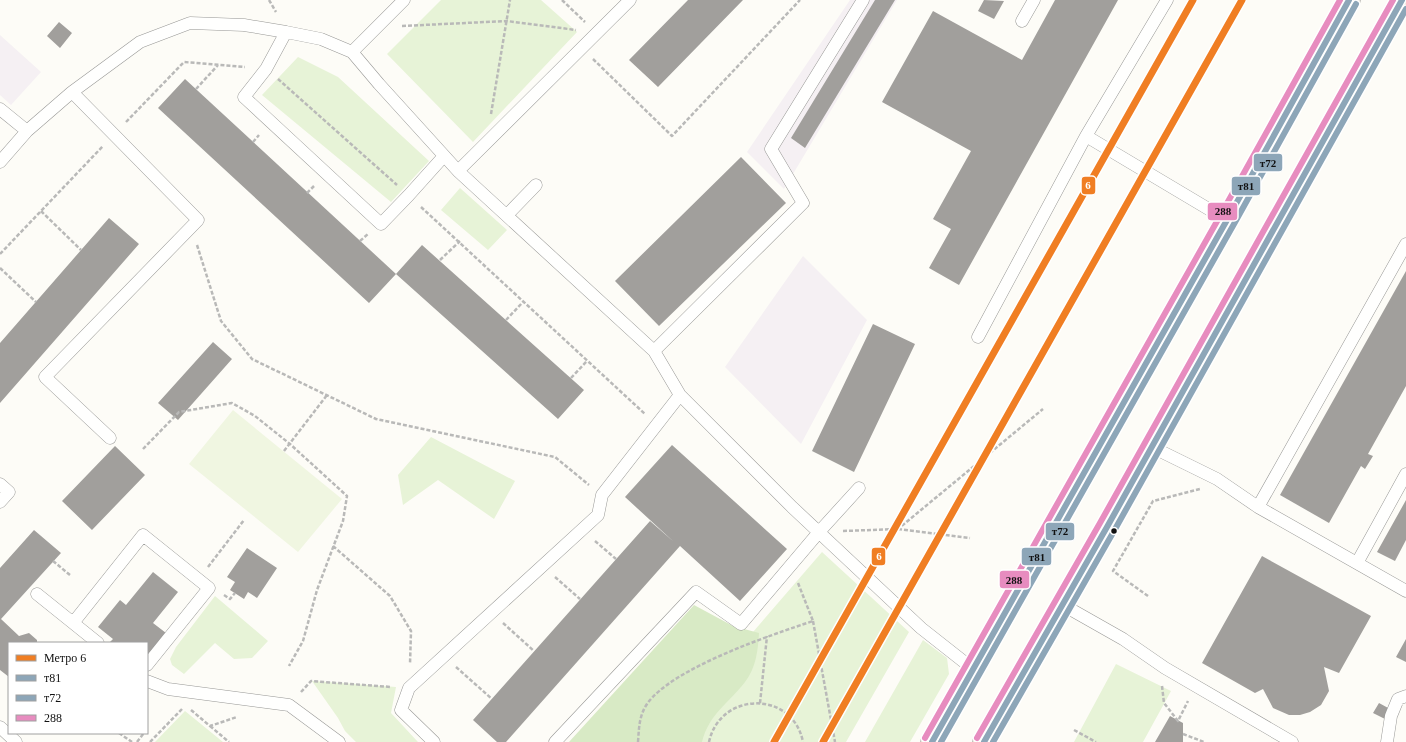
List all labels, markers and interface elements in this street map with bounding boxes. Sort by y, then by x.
line badge: т72 [1253,153,1283,172]
text: т72 [1260,157,1277,169]
line badge: 6 [1081,176,1096,195]
line badge: т81 [1231,176,1261,196]
text: 6 [1085,179,1091,191]
text: т81 [1238,180,1254,192]
line badge: 288 [1207,202,1238,221]
text: 288 [1215,205,1232,217]
line badge: т72 [1045,522,1075,541]
text: т72 [1052,525,1069,537]
unlabelled marker [1109,526,1119,536]
line badge: 6 [871,547,886,566]
line badge: т81 [1021,547,1052,566]
text: 6 [876,550,882,562]
text: т81 [1029,551,1045,563]
line badge: 288 [999,570,1030,589]
text: 288 [1006,574,1023,586]
legend [8,642,148,734]
text: Метро 6 [44,651,86,665]
text: т81 [44,671,61,685]
text: т72 [44,691,61,705]
text: 288 [44,711,62,725]

